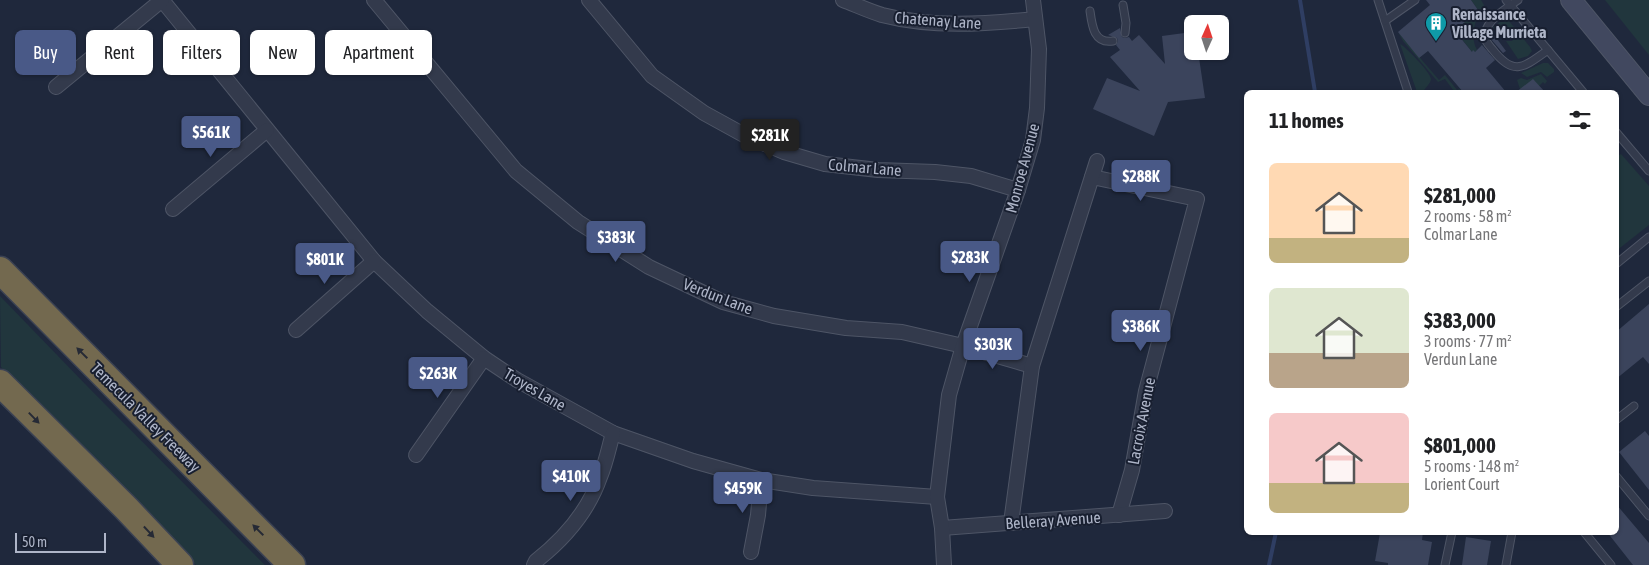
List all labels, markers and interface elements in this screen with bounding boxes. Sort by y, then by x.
place label: Renaissance Village Murrieta [1451,5,1546,41]
street label: Chatenay Lane [894,8,982,33]
building icon: Renaissance Village Murrieta [1424,11,1448,42]
north arrow [1184,15,1229,60]
map controls [1184,15,1229,60]
chip: Buy [15,30,76,75]
chip: Rent [86,30,153,75]
chip: Filters [163,30,240,75]
chip: New [250,30,315,75]
chip: Apartment [325,30,432,75]
icon: filters [1566,106,1594,134]
text: 11 homes [1269,108,1344,132]
pin: $561K [176,116,246,158]
pin: $281K [735,119,805,161]
street label: Monroe Avenue [1001,121,1043,215]
text: $561K [192,123,230,141]
text: $281K [751,126,789,144]
street label: Colmar Lane [828,155,902,179]
pin: $288K [1106,160,1176,202]
text: $288K [1122,167,1160,185]
icon: home [1309,183,1369,243]
text: $281,000 [1424,183,1496,207]
text: 2 rooms · 58 m² [1424,207,1512,225]
pin: $383K [581,220,651,263]
text: Colmar Lane [1424,225,1498,243]
text: $383K [597,228,635,246]
pin: $283K [935,240,1005,283]
pin: $801K [290,242,360,285]
text: $283K [951,248,989,266]
text: $801K [306,250,344,268]
street label: Verdun Lane [681,274,755,318]
icon: home [1309,308,1369,368]
text: $383,000 [1424,308,1496,332]
pin: $386K [1106,310,1176,352]
text: $386K [1122,317,1160,335]
pin: $303K [958,328,1028,370]
text: 3 rooms · 77 m² [1424,332,1512,350]
text: $303K [974,335,1012,353]
one-way arrow [76,347,88,359]
text: Verdun Lane [1424,350,1497,368]
pin: $263K [403,356,473,399]
street label: Temecula Valley Freeway [87,359,205,476]
text: $263K [419,364,457,382]
street label: Troyes Lane [500,364,569,415]
street label: Lacroix Avenue [1124,376,1158,466]
one-way arrow [28,411,40,423]
icon: home [1309,433,1369,493]
text: $801,000 [1424,433,1496,457]
text: 5 rooms · 148 m² [1424,457,1519,475]
pin: $410K [536,460,606,502]
text: $410K [552,467,590,485]
pin: $459K [708,472,778,514]
text: Lorient Court [1424,475,1500,493]
text: $459K [724,479,762,497]
street label: Belleray Avenue [1005,508,1101,533]
one-way arrow [252,525,264,537]
one-way arrow [143,526,155,538]
scale bar [15,530,106,553]
text: 50 m [22,534,47,550]

